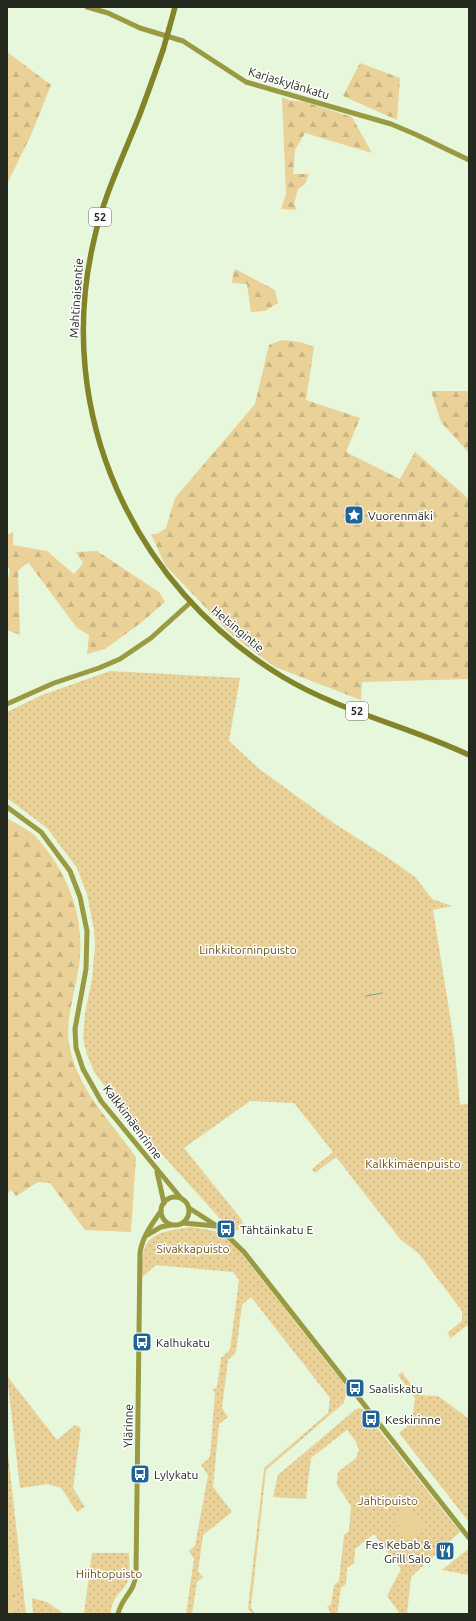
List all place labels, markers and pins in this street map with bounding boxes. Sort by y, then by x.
place icon: Vuorenmäki [343,504,365,526]
place label: Vuorenmäki [368,509,433,522]
bus stop icon: Tähtäinkatu E [215,1218,237,1240]
place label: Tähtäinkatu E [240,1223,313,1236]
bus stop icon: Kalhukatu [131,1331,153,1353]
place label: Kalhukatu [156,1336,210,1349]
bus stop icon: Saaliskatu [344,1377,366,1399]
place label: Saaliskatu [369,1382,423,1395]
bus stop icon: Keskirinne [360,1408,382,1430]
place label: Keskirinne [385,1413,441,1426]
bus stop icon: Lylykatu [129,1463,151,1485]
place label: Lylykatu [154,1468,198,1481]
place label: Fes Kebab & Grill Salo [366,1538,431,1565]
restaurant icon: Fes Kebab & Grill Salo [434,1540,456,1562]

